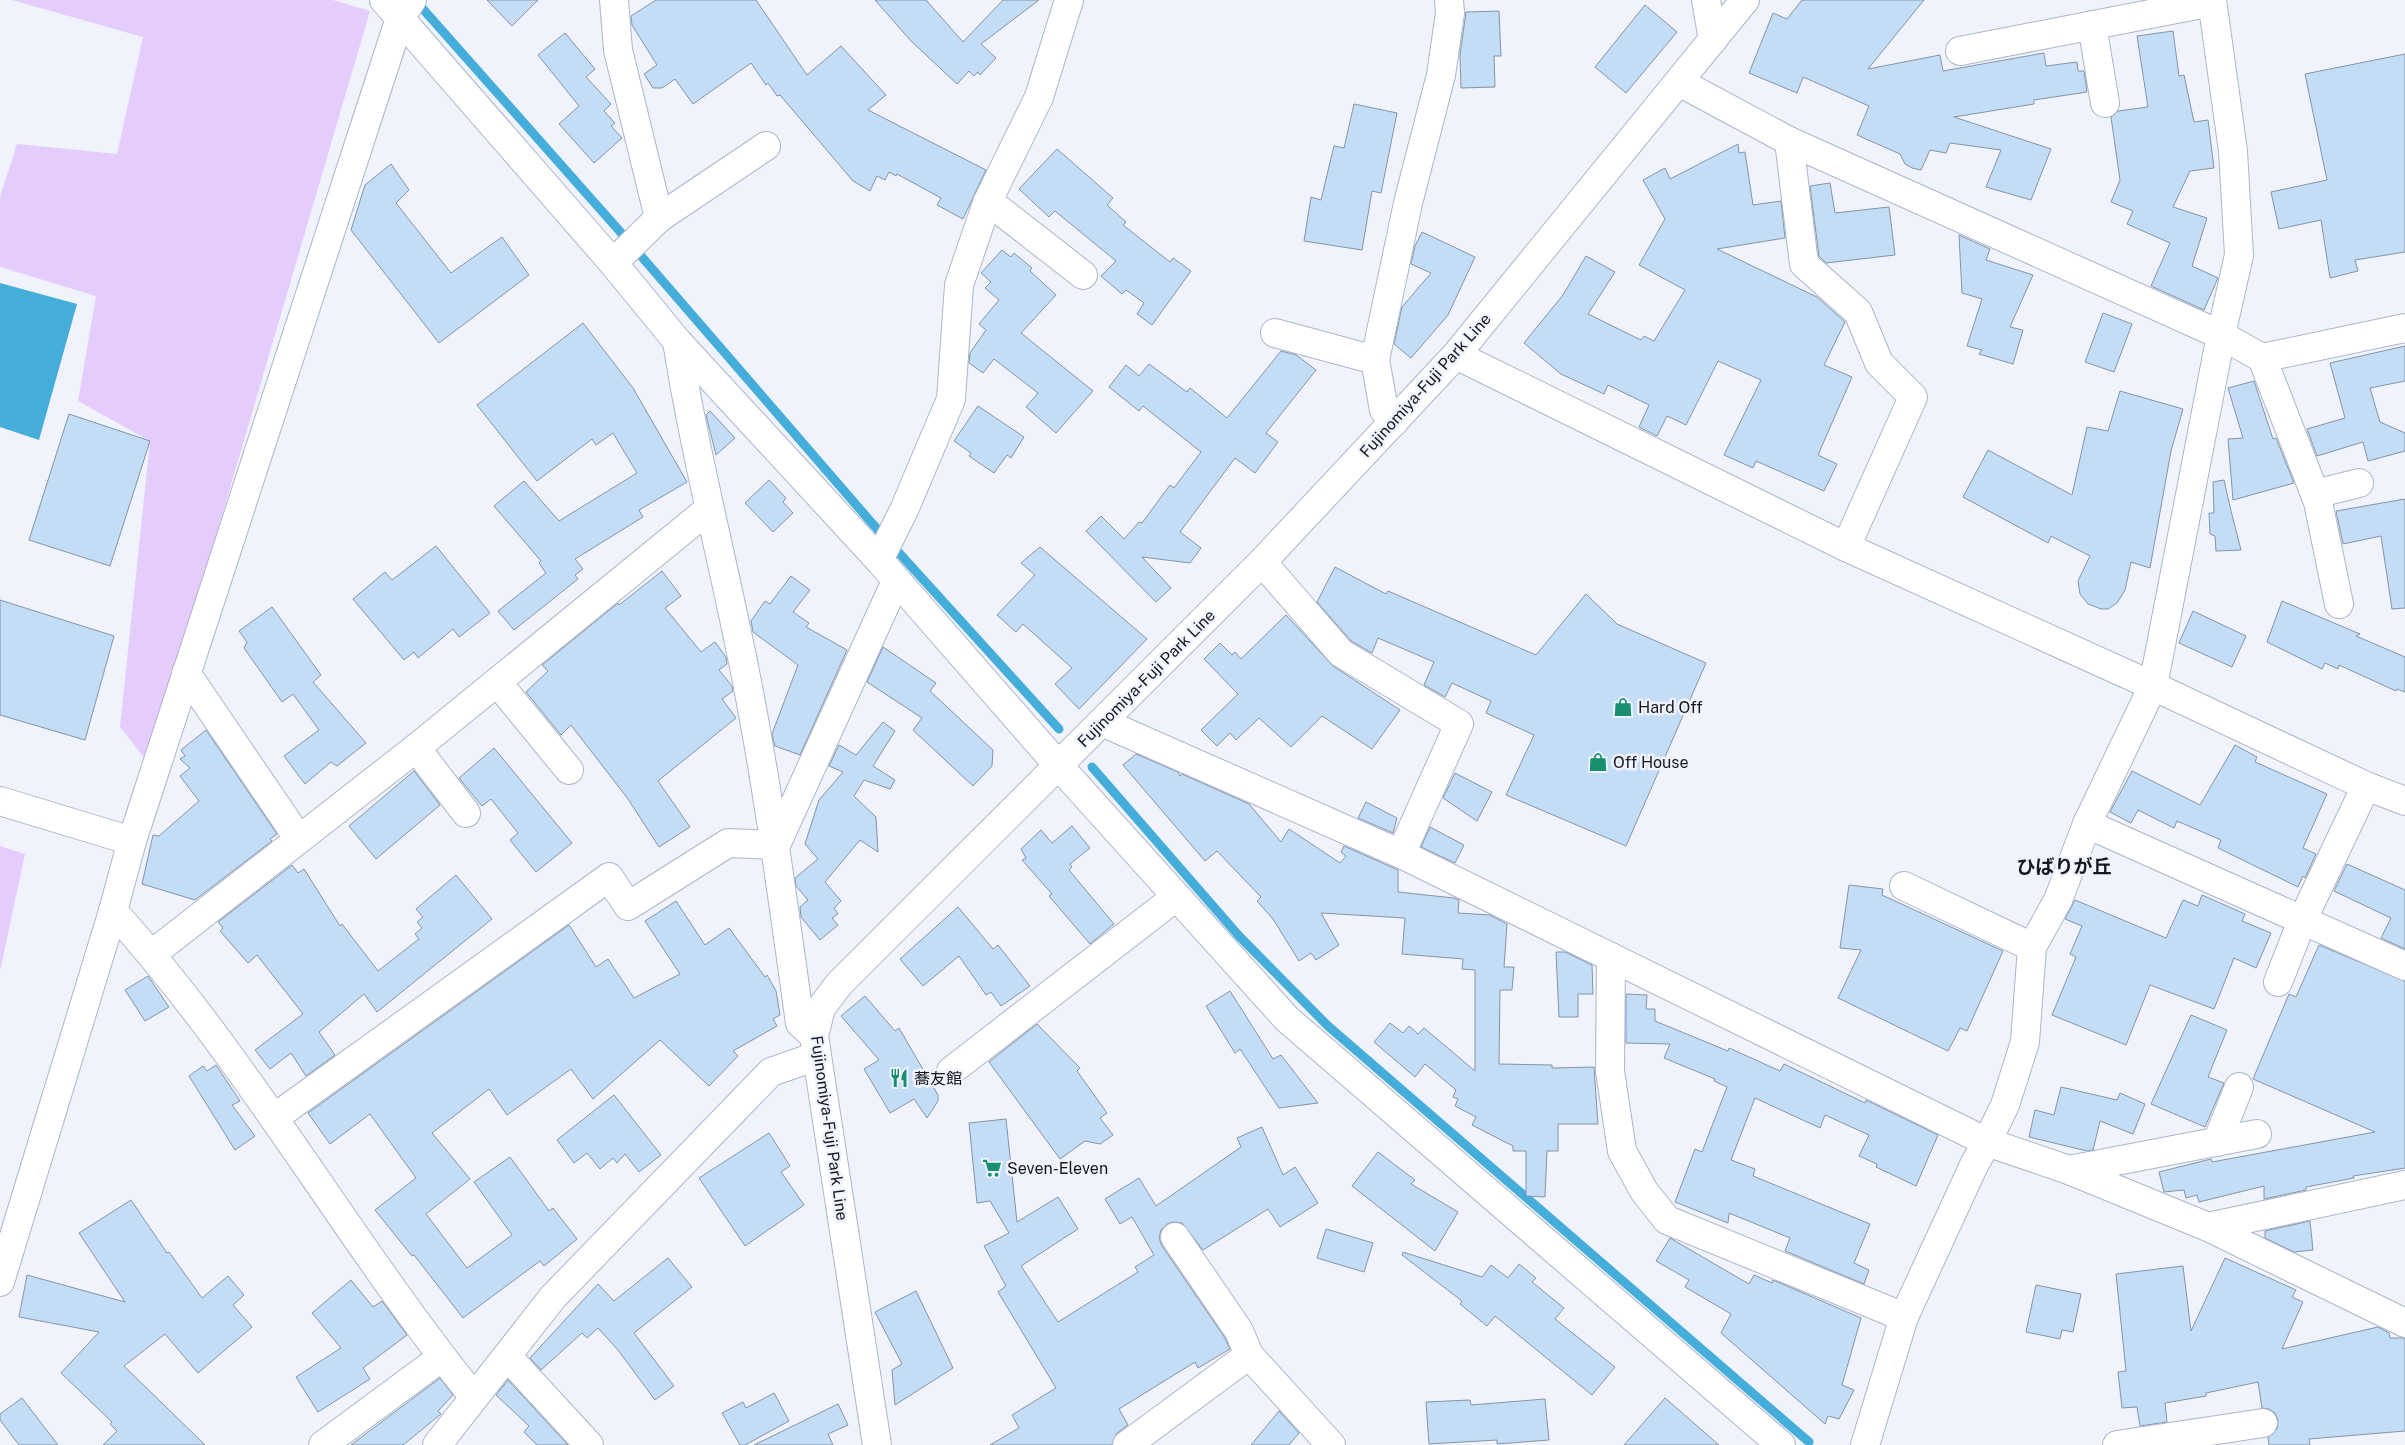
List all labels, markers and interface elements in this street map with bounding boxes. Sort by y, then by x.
street label: Fujinomiya-Fuji Park Line [1356,310,1495,461]
street label: Fujinomiya-Fuji Park Line [1074,606,1219,751]
shop icon: Hard Off [1612,696,1634,718]
place label: Hard Off [1638,698,1703,717]
shop icon: Off House [1587,751,1609,773]
place label: Off House [1613,753,1689,772]
district label: ひばりが丘 [2016,855,2112,877]
street label: Fujinomiya-Fuji Park Line [807,1034,852,1222]
restaurant icon: 蕎友館 [888,1067,910,1089]
place label: 蕎友館 [914,1069,962,1088]
supermarket icon: Seven-Eleven [981,1157,1003,1179]
place label: Seven-Eleven [1007,1159,1108,1178]

